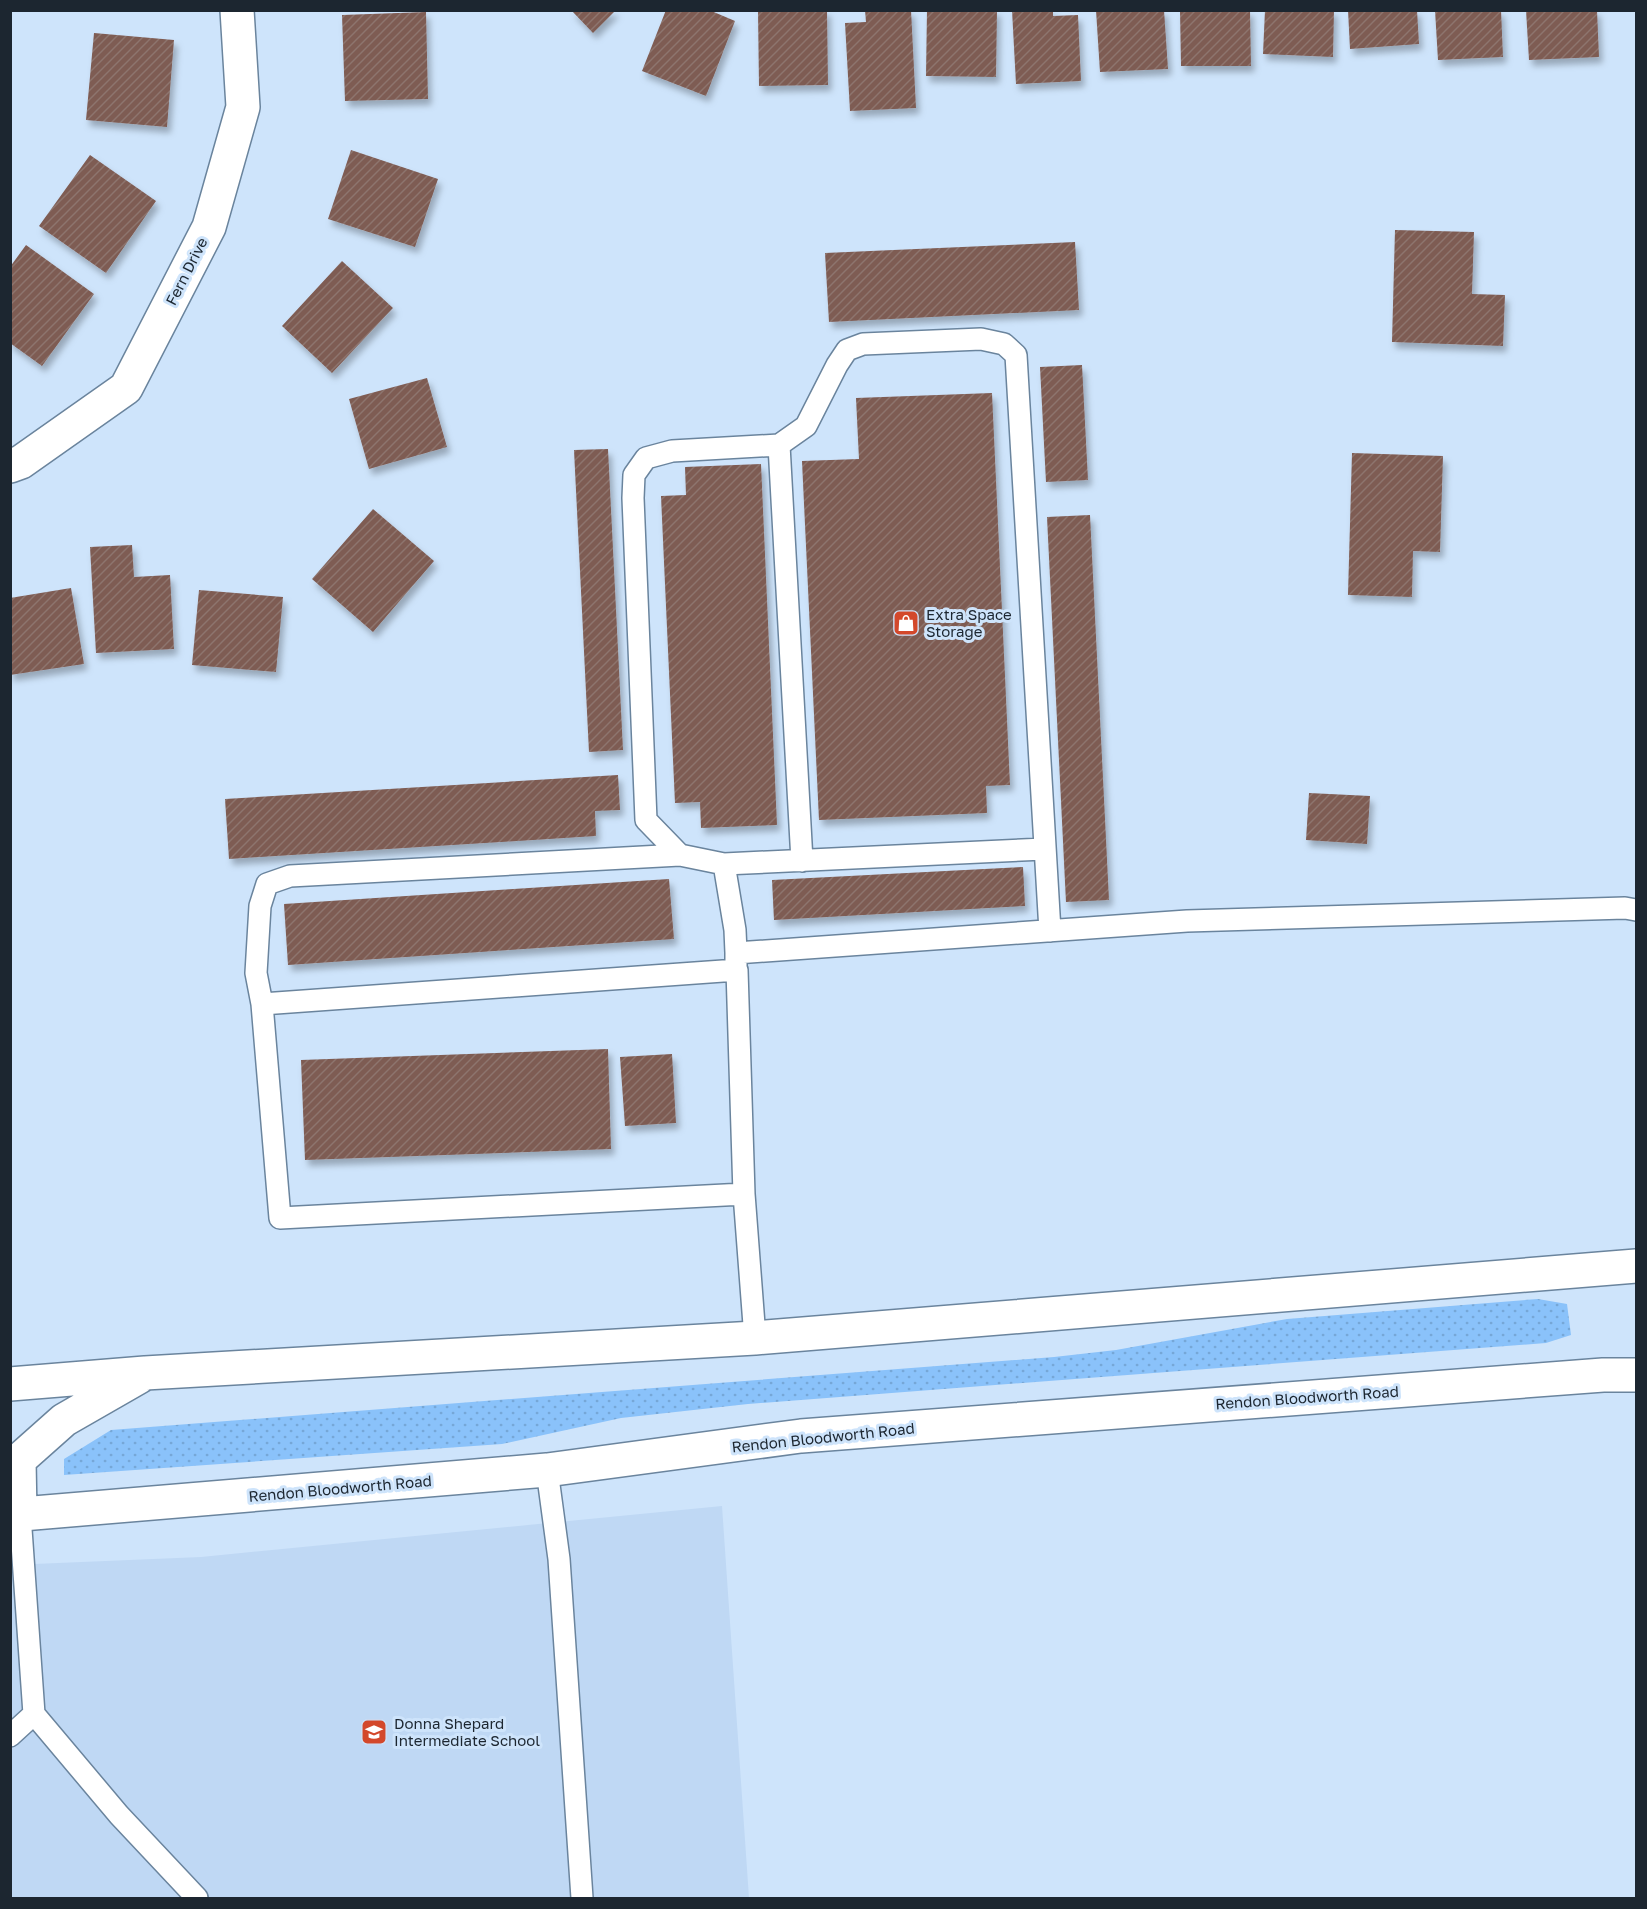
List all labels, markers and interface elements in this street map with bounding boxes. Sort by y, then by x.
street label: Fern Drive [161,234,211,308]
place label: Extra Space Storage [926,605,1012,640]
shop icon: Extra Space Storage [891,608,921,638]
street label: Rendon Bloodworth Road [1215,1382,1399,1412]
street label: Rendon Bloodworth Road [731,1418,915,1456]
street label: Rendon Bloodworth Road [248,1471,432,1505]
place label: Donna Shepard Intermediate School [394,1714,540,1749]
school or university icon: Donna Shepard Intermediate School [359,1717,389,1747]

